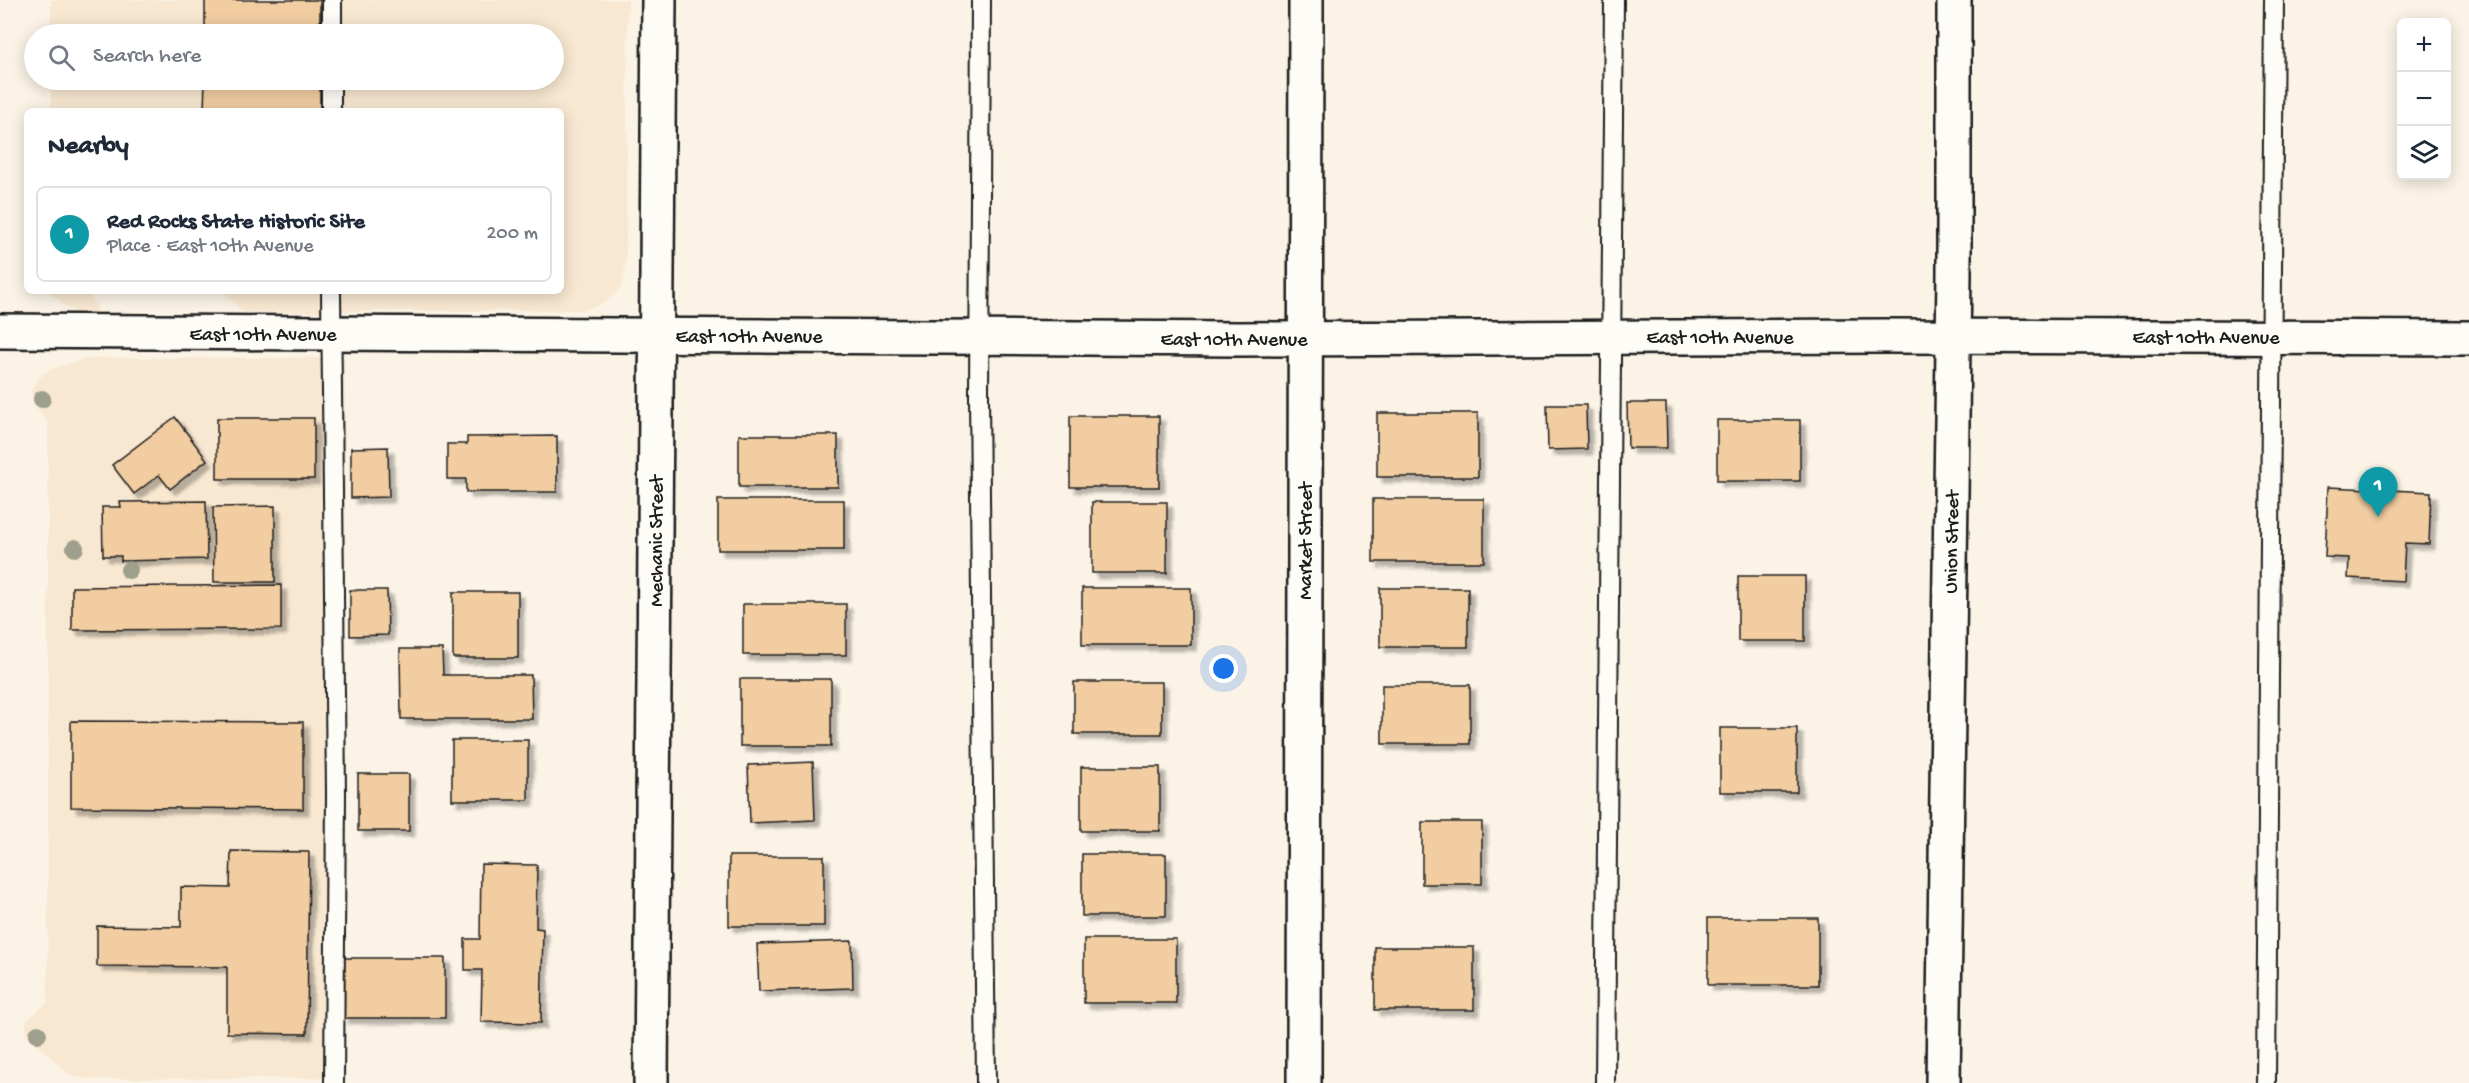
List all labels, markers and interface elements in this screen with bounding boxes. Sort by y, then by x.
map controls [2397,18,2451,180]
button: + [2397,18,2451,72]
search box [24,24,564,90]
icon: search [45,41,78,74]
text: Search here [93,44,201,70]
button: − [2397,72,2451,126]
button: layers [2397,126,2451,180]
text: Nearby [48,132,129,163]
text: Red Rocks State Historic Site [107,210,365,236]
text: 1 [65,223,74,246]
text: 200 m [487,223,538,246]
text: Place · East 10th Avenue [107,236,313,259]
street label: East 10th Avenue [189,325,337,348]
street label: East 10th Avenue [675,327,823,350]
street label: East 10th Avenue [1646,328,1794,351]
street label: East 10th Avenue [2132,328,2280,351]
street label: East 10th Avenue [1160,330,1308,353]
pin: 1 [2358,468,2398,517]
street label: Mechanic Street [647,473,670,607]
street label: Market Street [1296,480,1319,600]
street label: Union Street [1941,488,1966,594]
your location [1209,654,1238,683]

